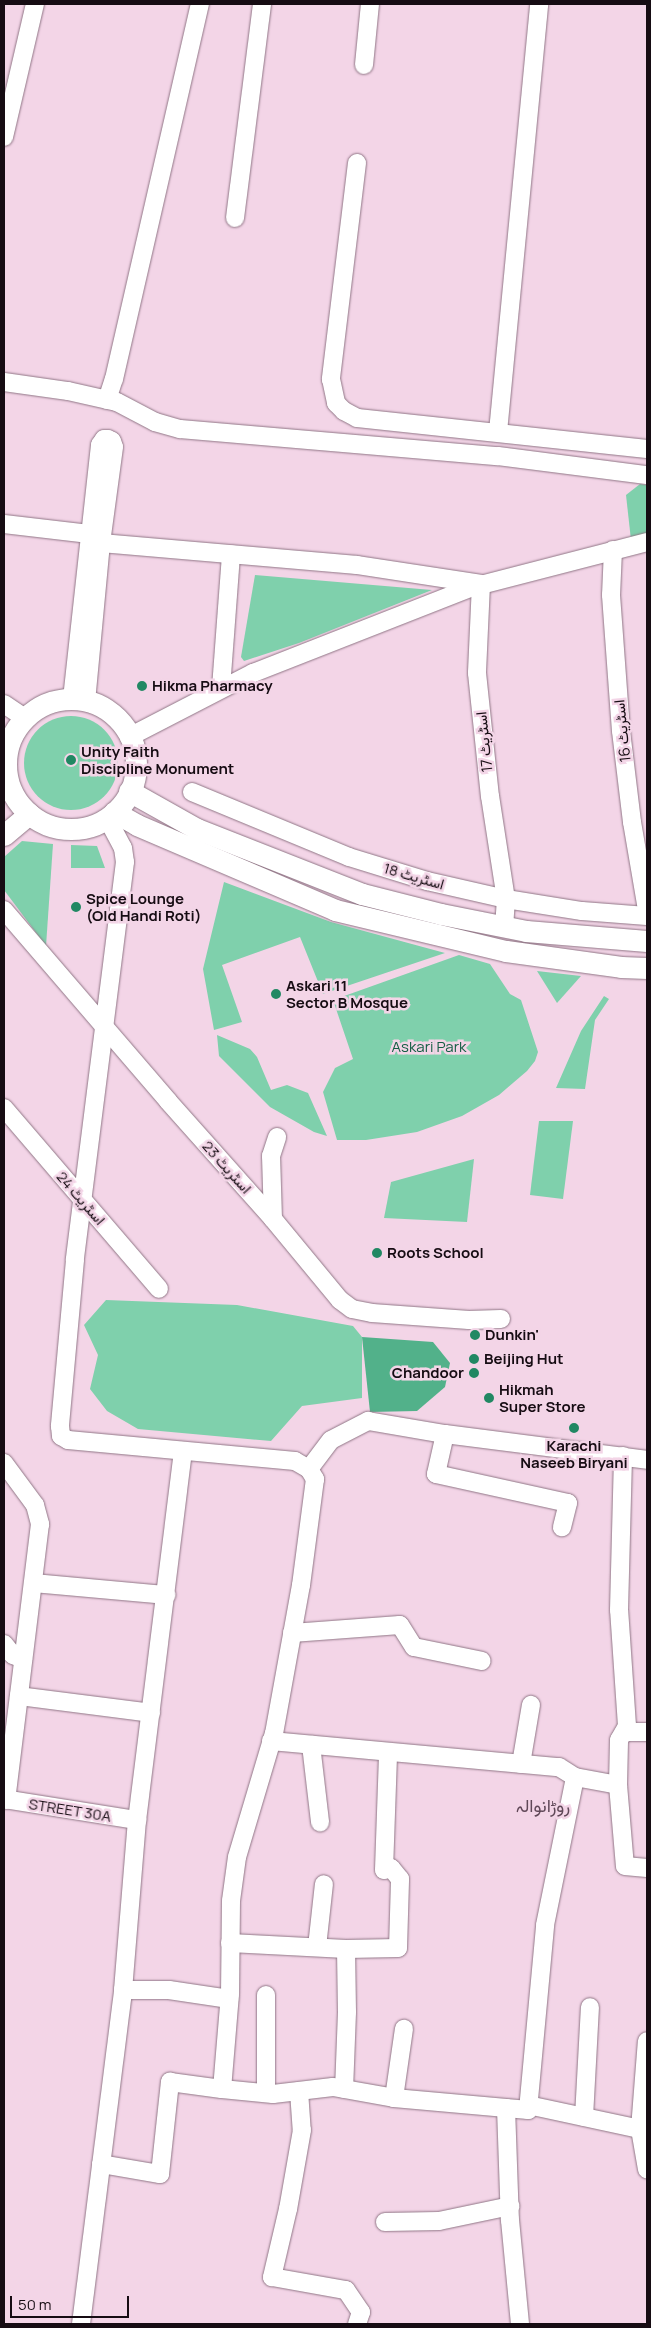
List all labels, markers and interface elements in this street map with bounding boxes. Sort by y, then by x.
place label: Hikma Pharmacy [152,677,273,695]
marker: Hikma Pharmacy [136,680,148,692]
street label: اسٹریٹ 16 [610,699,634,763]
street label: اسٹریٹ 17 [472,711,496,773]
place label: Unity Faith Discipline Monument [81,742,234,777]
marker: Unity Faith Discipline Monument [65,754,77,766]
street label: اسٹریٹ 18 [382,859,446,893]
place label: Spice Lounge (Old Handi Roti) [86,889,202,924]
marker: Spice Lounge (Old Handi Roti) [70,901,82,913]
place label: Askari 11 Sector B Mosque [286,976,408,1011]
marker: Askari 11 Sector B Mosque [270,988,282,1000]
park label: Askari Park [392,1038,466,1056]
street label: اسٹریٹ 23 [199,1137,255,1197]
street label: اسٹریٹ 24 [53,1168,109,1228]
place label: Roots School [387,1244,484,1262]
marker: Roots School [371,1247,383,1259]
place label: Dunkin' [485,1326,539,1344]
marker: Dunkin' [469,1329,481,1341]
place label: Beijing Hut [484,1350,564,1368]
marker: Beijing Hut [468,1353,480,1365]
place label: Chandoor [392,1364,464,1382]
marker: Chandoor [468,1367,480,1379]
place label: Hikmah Super Store [499,1380,586,1415]
marker: Hikmah Super Store [483,1392,495,1404]
marker: Karachi Naseeb Biryani [568,1422,580,1434]
place label: Karachi Naseeb Biryani [520,1436,628,1471]
district label: روڑانوالہ [516,1794,570,1816]
street label: STREET 30A [27,1795,113,1825]
scale bar [12,2286,131,2318]
text: 50 m [18,2294,52,2315]

